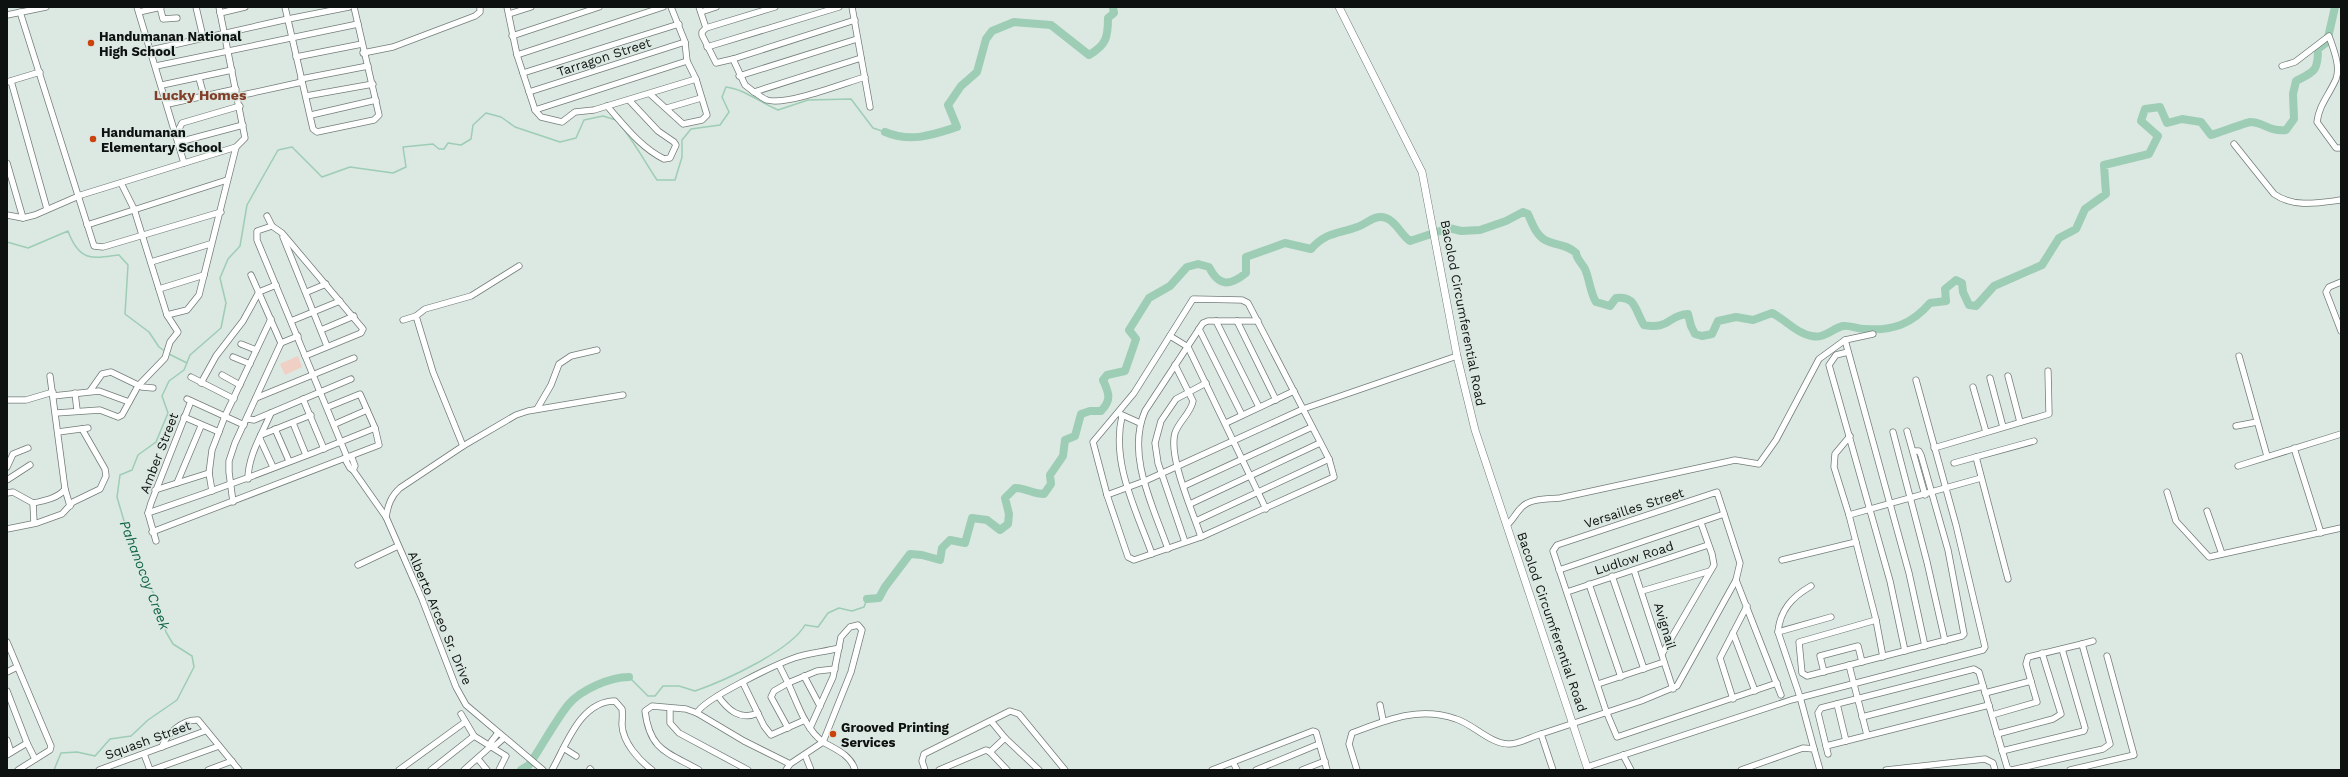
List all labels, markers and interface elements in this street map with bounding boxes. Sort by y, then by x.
place label: Handumanan National High School [99,29,242,59]
street label: Tarragon Street [555,35,653,79]
marker: Handumanan National High School [86,38,96,48]
district label: Lucky Homes [154,87,247,103]
place label: Handumanan Elementary School [101,125,223,155]
marker: Handumanan Elementary School [88,134,98,144]
street label: Bacolod Circumferential Road [1438,219,1488,407]
street label: Amber Street [137,410,181,495]
street label: Versailles Street [1582,485,1686,531]
water label: Pahanocoy Creek [117,518,173,632]
street label: Bacolod Circumferential Road [1514,530,1590,714]
street label: Ludlow Road [1593,538,1675,578]
street label: Alberto Arceo Sr. Drive [405,549,475,687]
street label: Avignail [1651,601,1679,651]
street label: Squash Street [103,717,194,762]
place label: Grooved Printing Services [841,720,950,750]
marker: Grooved Printing Services [828,729,838,739]

